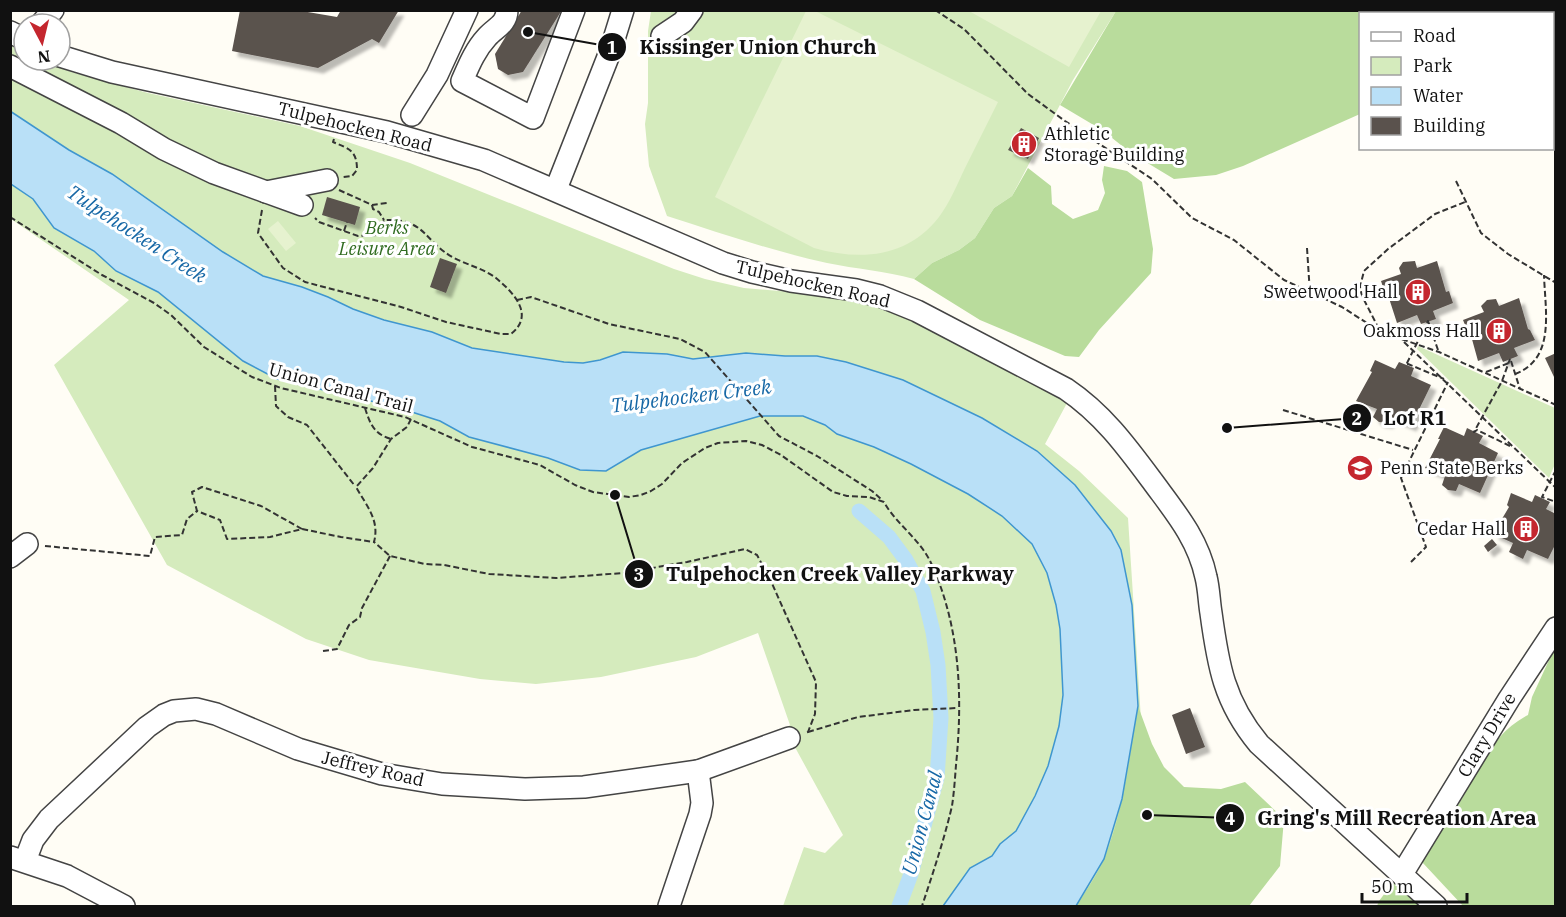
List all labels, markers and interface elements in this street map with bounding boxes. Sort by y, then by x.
north arrow [12,12,72,72]
legend [1359,12,1554,150]
text: Road [1413,24,1456,47]
callout: Kissinger Union Church [597,28,888,66]
text: Kissinger Union Church [640,33,876,60]
text: 1 [607,36,618,59]
text: N [36,46,51,68]
text: Park [1413,54,1453,77]
text: Water [1413,84,1463,107]
street label: Tulpehocken Road [276,96,435,157]
text: Building [1413,114,1485,137]
place label: Athletic Storage Building [1044,122,1185,166]
building icon: Athletic Storage Building [1009,129,1039,159]
water label: Tulpehocken Creek [62,178,213,289]
park label: Berks Leisure Area [338,216,435,260]
street label: Tulpehocken Road [733,255,893,313]
building icon: Sweetwood Hall [1403,277,1433,307]
place label: Sweetwood Hall [1263,280,1398,303]
building icon: Oakmoss Hall [1484,316,1514,346]
place label: Oakmoss Hall [1363,319,1480,342]
street label: Union Canal Trail [266,357,416,418]
water label: Tulpehocken Creek [609,372,773,419]
callout: Lot R1 [1342,399,1459,437]
text: Lot R1 [1384,404,1446,431]
text: 2 [1352,407,1362,430]
school or university icon: Penn State Berks [1345,453,1375,483]
place label: Penn State Berks [1380,456,1523,479]
building icon: Cedar Hall [1511,514,1541,544]
place label: Cedar Hall [1417,517,1506,540]
callout: Tulpehocken Creek Valley Parkway [624,555,1026,593]
text: Tulpehocken Creek Valley Parkway [666,560,1014,587]
text: 3 [634,563,644,586]
street label: Clary Drive [1452,688,1521,781]
street label: Jeffrey Road [320,746,427,791]
water label: Union Canal [895,767,948,878]
callout: Gring's Mill Recreation Area [1215,799,1549,837]
text: Gring's Mill Recreation Area [1257,804,1537,831]
text: 4 [1225,807,1236,830]
scale bar [1362,866,1467,904]
text: 50 m [1371,875,1414,898]

